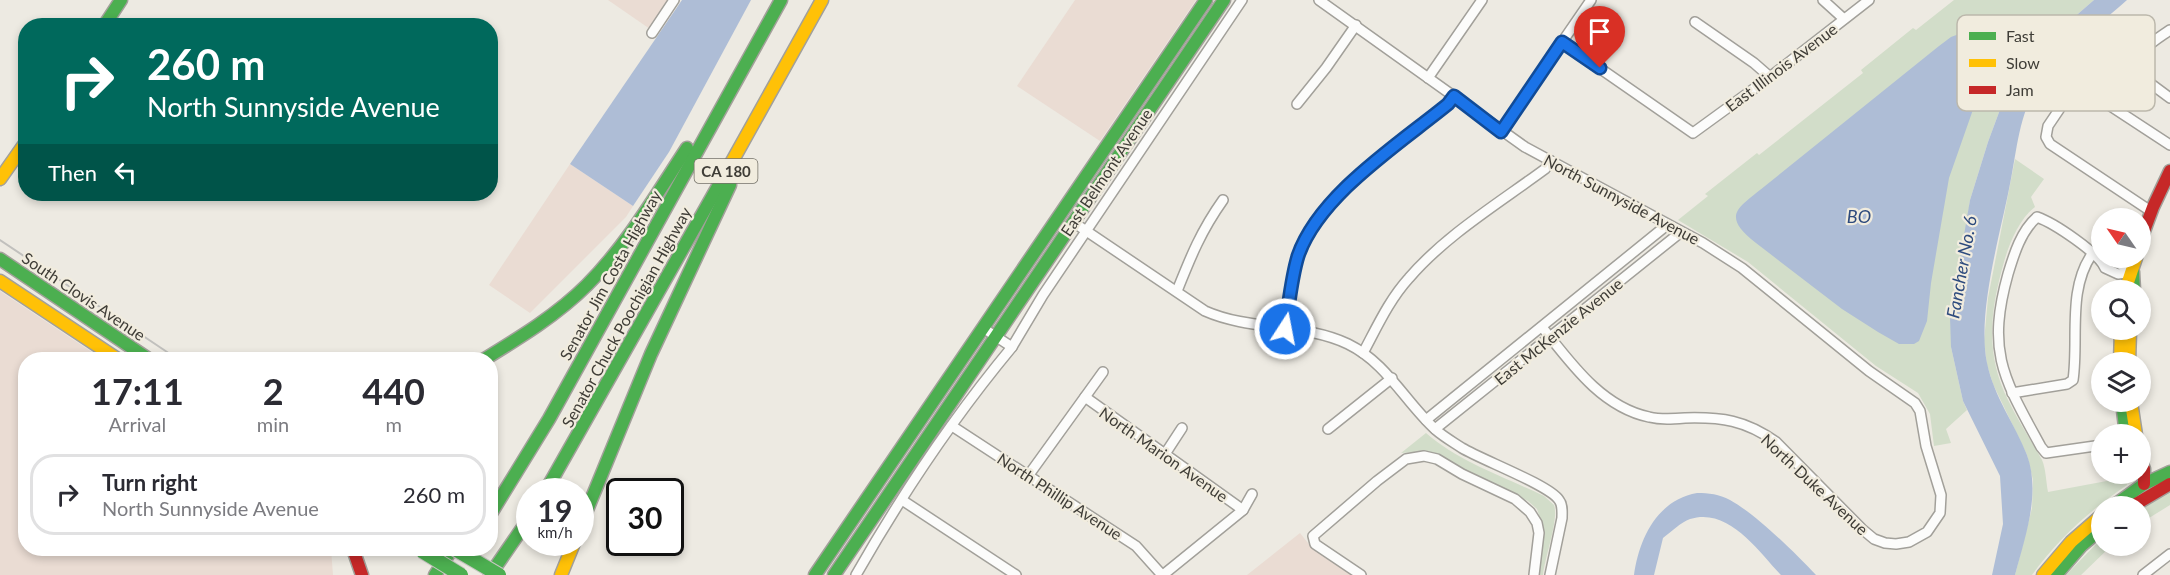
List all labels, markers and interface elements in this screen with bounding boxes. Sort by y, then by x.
pin [1574,6,1625,68]
icon: arrive [1583,15,1616,48]
legend [1957,15,2155,111]
street label: East Illinois Avenue [1721,19,1841,115]
text: Fast [2006,26,2035,45]
text: 260 m [147,39,265,89]
icon: right [48,42,126,120]
text: Slow [2006,53,2040,72]
text: Jam [2006,80,2034,99]
text: North Sunnyside Avenue [147,90,440,123]
street label: East Belmont Avenue [1056,105,1156,239]
street label: North Sunnyside Avenue [1541,150,1703,248]
icon: left [109,156,142,189]
text: Then [48,159,97,186]
road number: CA 180 [694,159,758,183]
street label: Senator Jim Costa Highway [555,186,665,363]
street label: Senator Chuck Poochigian Highway [557,203,695,431]
water label: BO [1847,205,1871,227]
north arrow [2091,208,2151,268]
map controls [2091,208,2151,556]
water label: Fancher No. 6 [1941,214,1981,320]
street label: South Clovis Avenue [19,248,149,344]
street label: East McKenzie Avenue [1490,273,1626,389]
button: search [2091,280,2151,340]
position arrow [1253,297,1317,361]
button: layers [2091,352,2151,412]
text: 17:11 [91,369,184,413]
text: 2 [263,369,284,413]
text: 440 [362,369,425,413]
street label: North Marion Avenue [1096,403,1232,505]
text: Arrival [109,412,166,436]
text: min [257,412,289,436]
text: m [385,412,402,436]
button: + [2091,424,2151,484]
street label: North Duke Avenue [1758,430,1872,538]
street label: North Phillip Avenue [994,449,1126,543]
text: Turn right [102,469,197,496]
icon: right [51,478,84,511]
speed limit sign: 30 [606,478,684,556]
text: 260 m [403,481,465,508]
text: 19 [538,492,572,528]
text: North Sunnyside Avenue [102,496,319,520]
button: − [2091,496,2151,556]
text: km/h [537,523,573,541]

